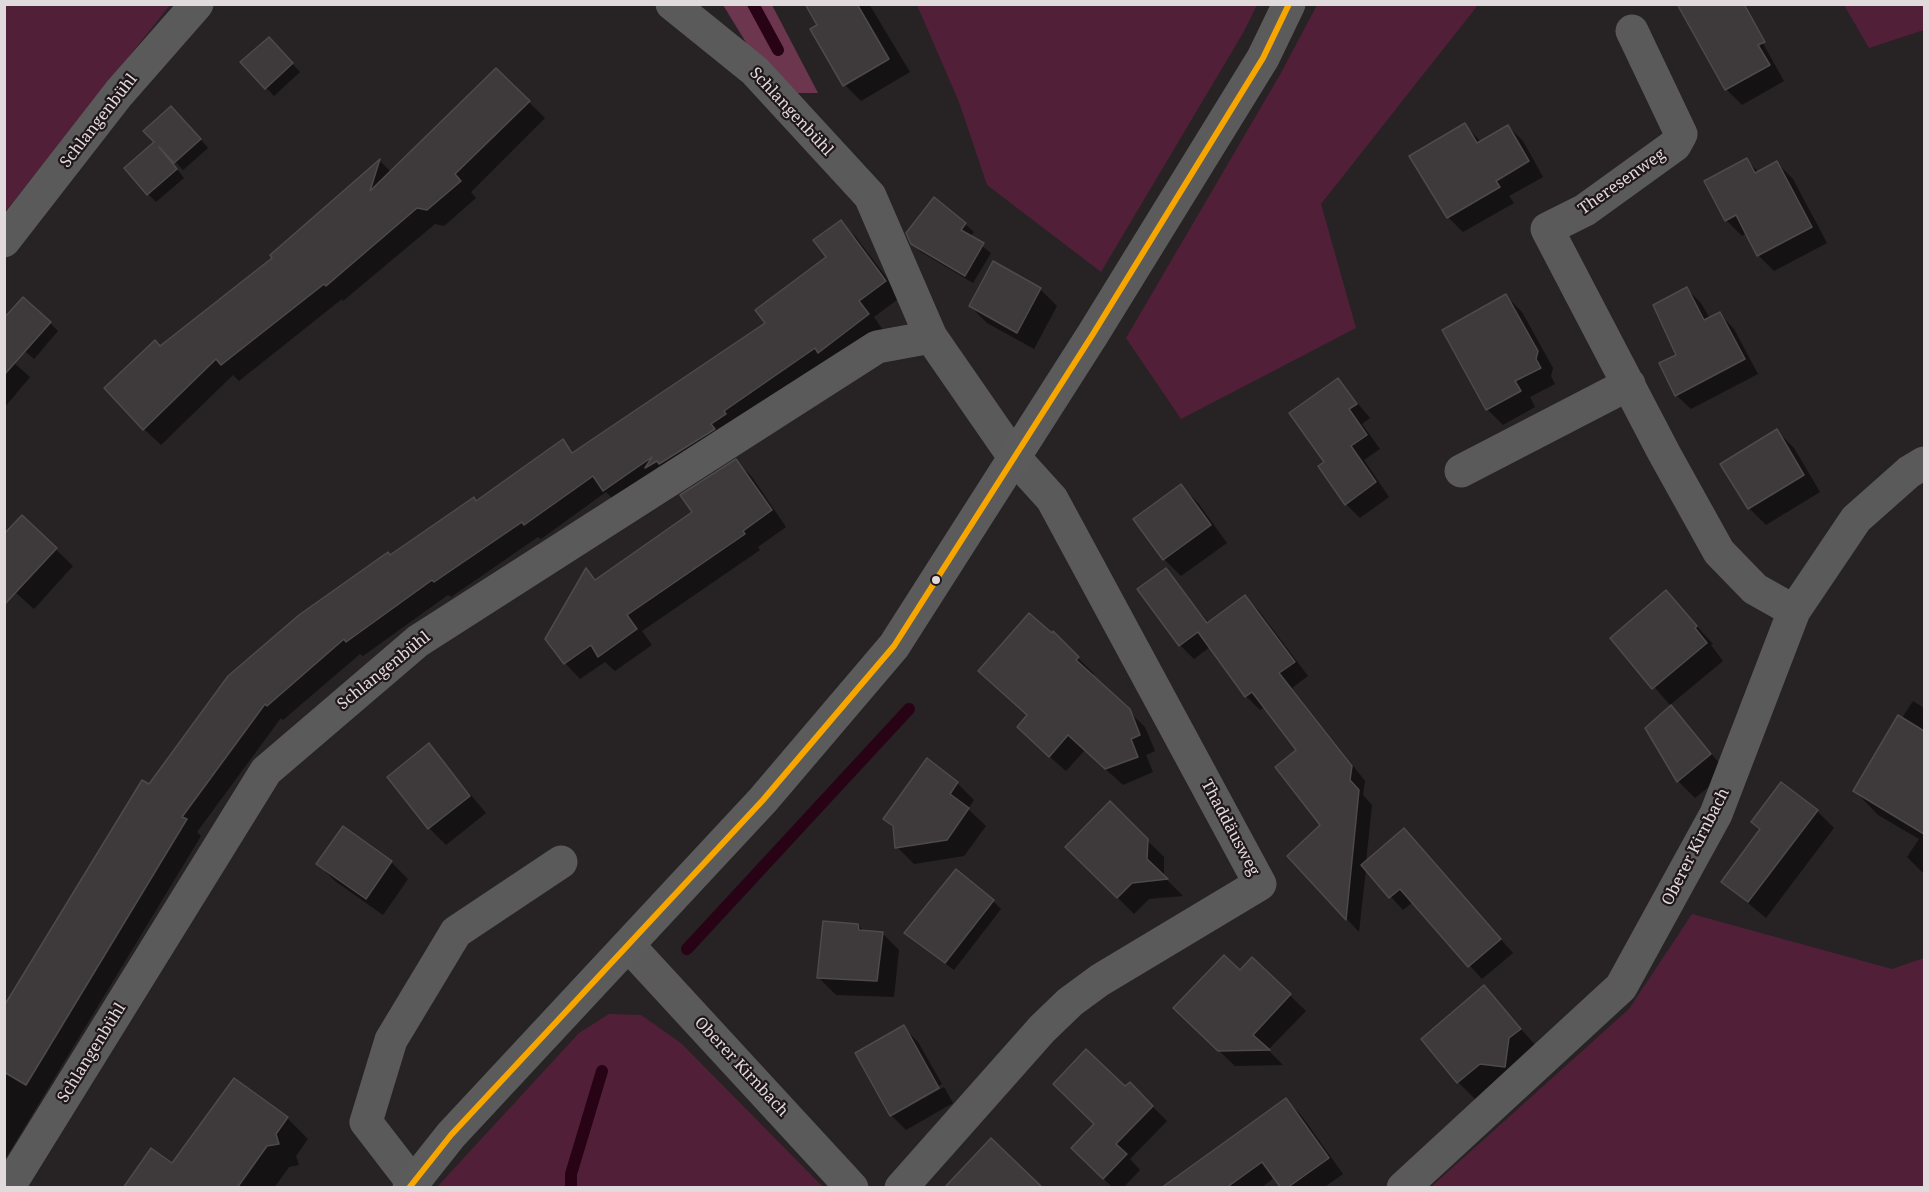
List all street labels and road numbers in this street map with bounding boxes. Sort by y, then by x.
street label: Schlangenbühl [745,64,837,160]
street label: Schlangenbühl [56,70,142,172]
street label: Theresenweg [1575,145,1669,219]
street label: Schlangenbühl [334,628,434,714]
street label: Thaddäusweg [1197,777,1263,879]
street label: Oberer Kirnbach [1658,785,1734,909]
street label: Schlangenbühl [54,1000,130,1106]
street label: Oberer Kirnbach [690,1013,792,1121]

